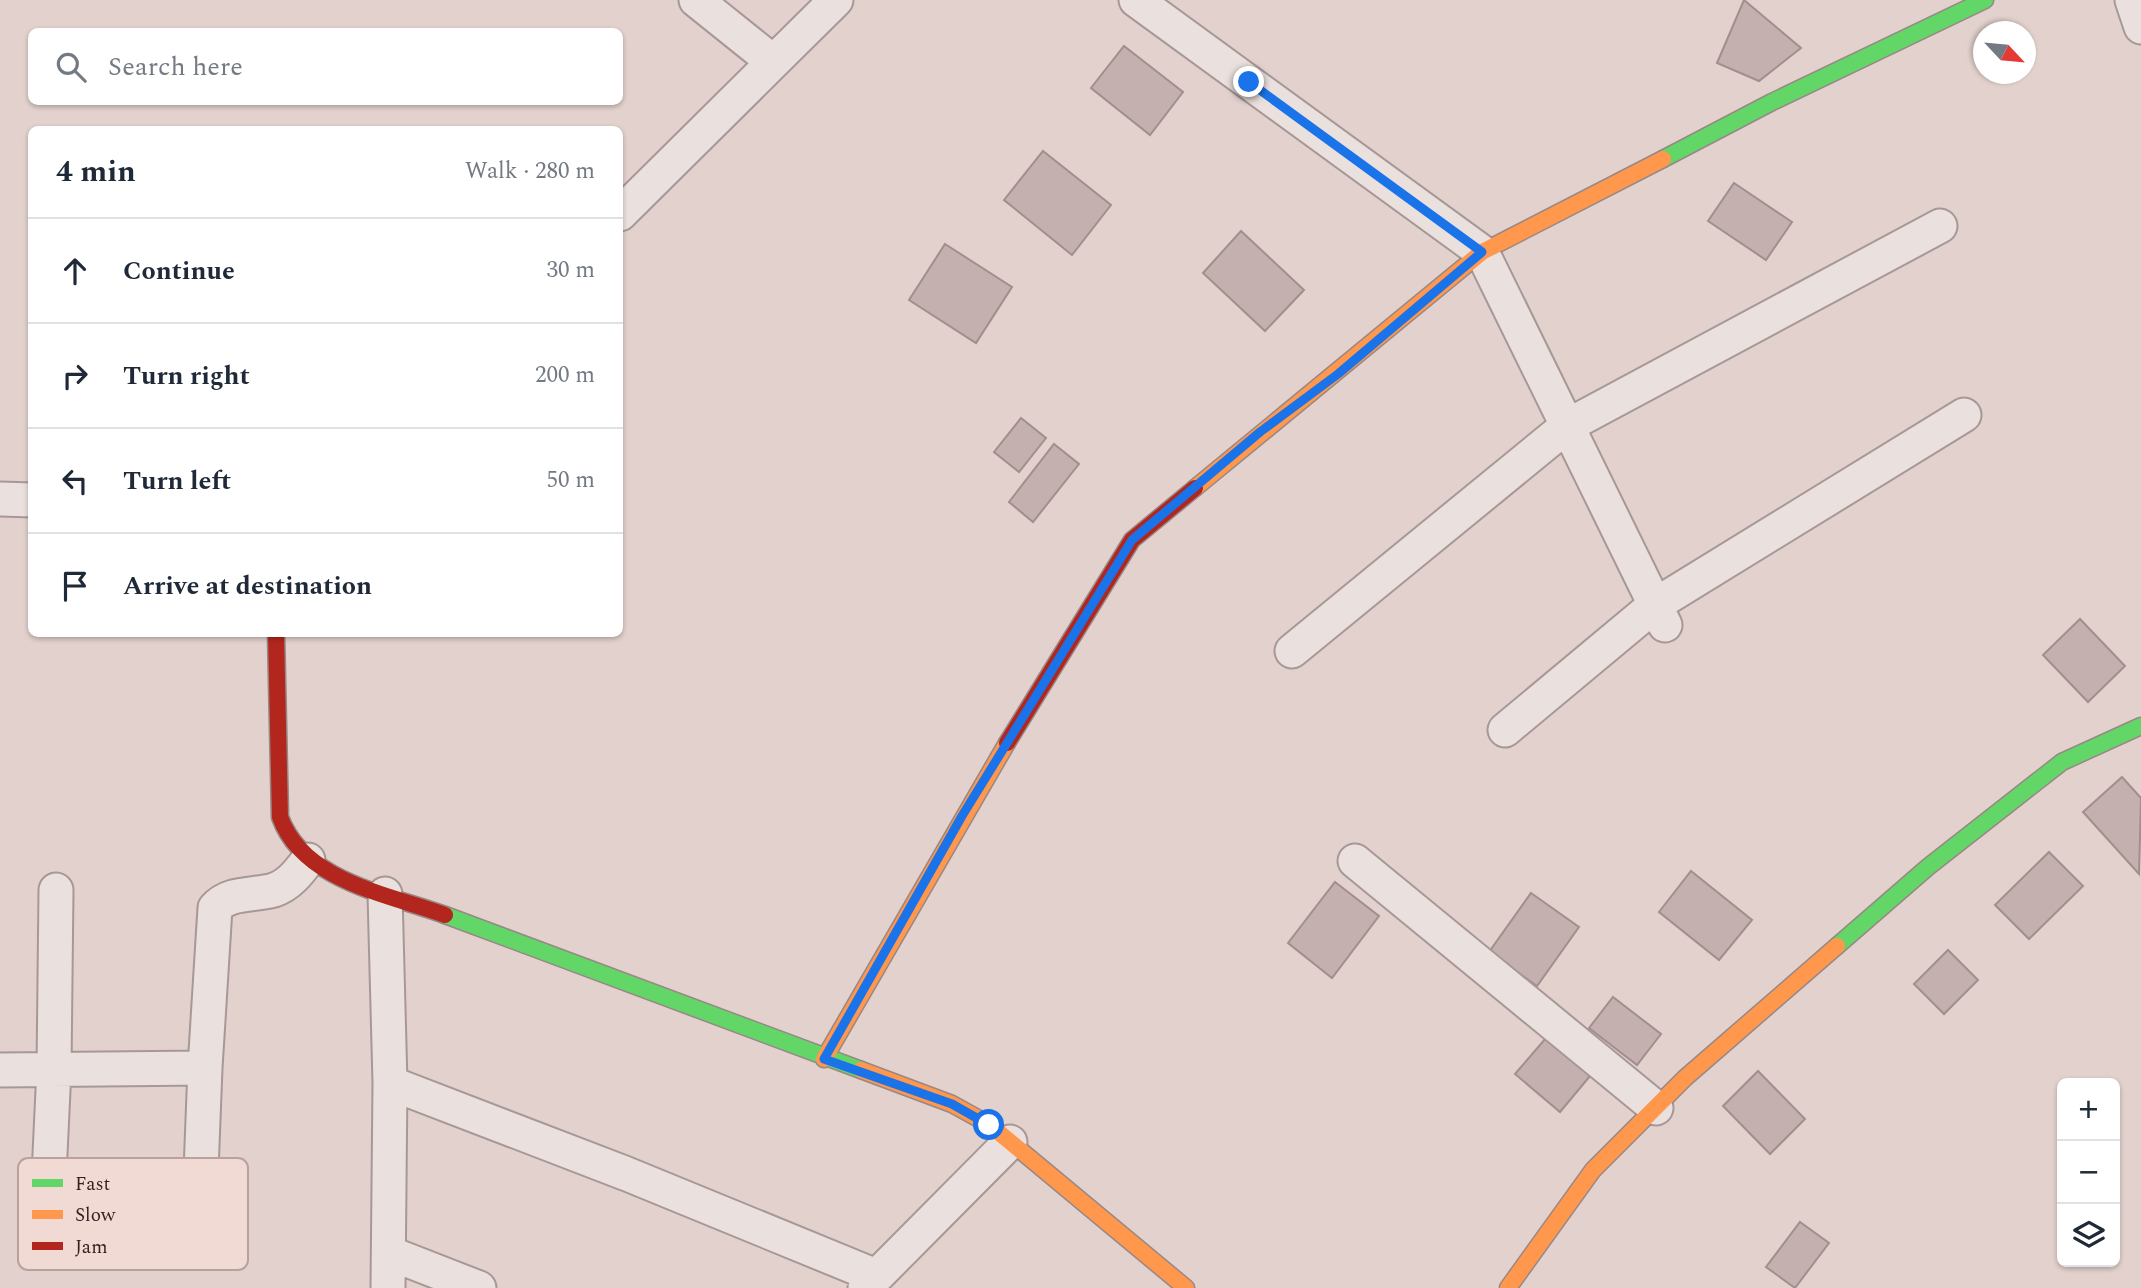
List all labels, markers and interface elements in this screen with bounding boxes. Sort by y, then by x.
north arrow [1973,21,2036,84]
search box [28,28,623,105]
text: Search here [108,47,243,87]
icon: search [52,48,90,86]
route end [1233,66,1264,97]
text: 4 min [56,149,136,195]
text: Walk · 280 m [465,154,595,189]
text: Continue [123,251,235,291]
icon: ahead [56,252,94,290]
text: 30 m [546,253,595,288]
text: Turn right [123,356,250,396]
icon: right [56,357,94,395]
text: 200 m [535,358,595,393]
text: Turn left [123,461,231,501]
icon: left [56,462,94,500]
text: 50 m [546,463,595,498]
text: Arrive at destination [123,566,372,606]
icon: arrive [56,567,94,605]
map controls [2057,1078,2120,1267]
button: + [2057,1078,2120,1141]
route start [973,1109,1004,1140]
button: − [2057,1141,2120,1204]
legend [18,1158,248,1270]
text: Fast [75,1170,111,1199]
text: Slow [75,1201,116,1230]
button: layers [2057,1204,2120,1267]
text: Jam [75,1233,107,1262]

